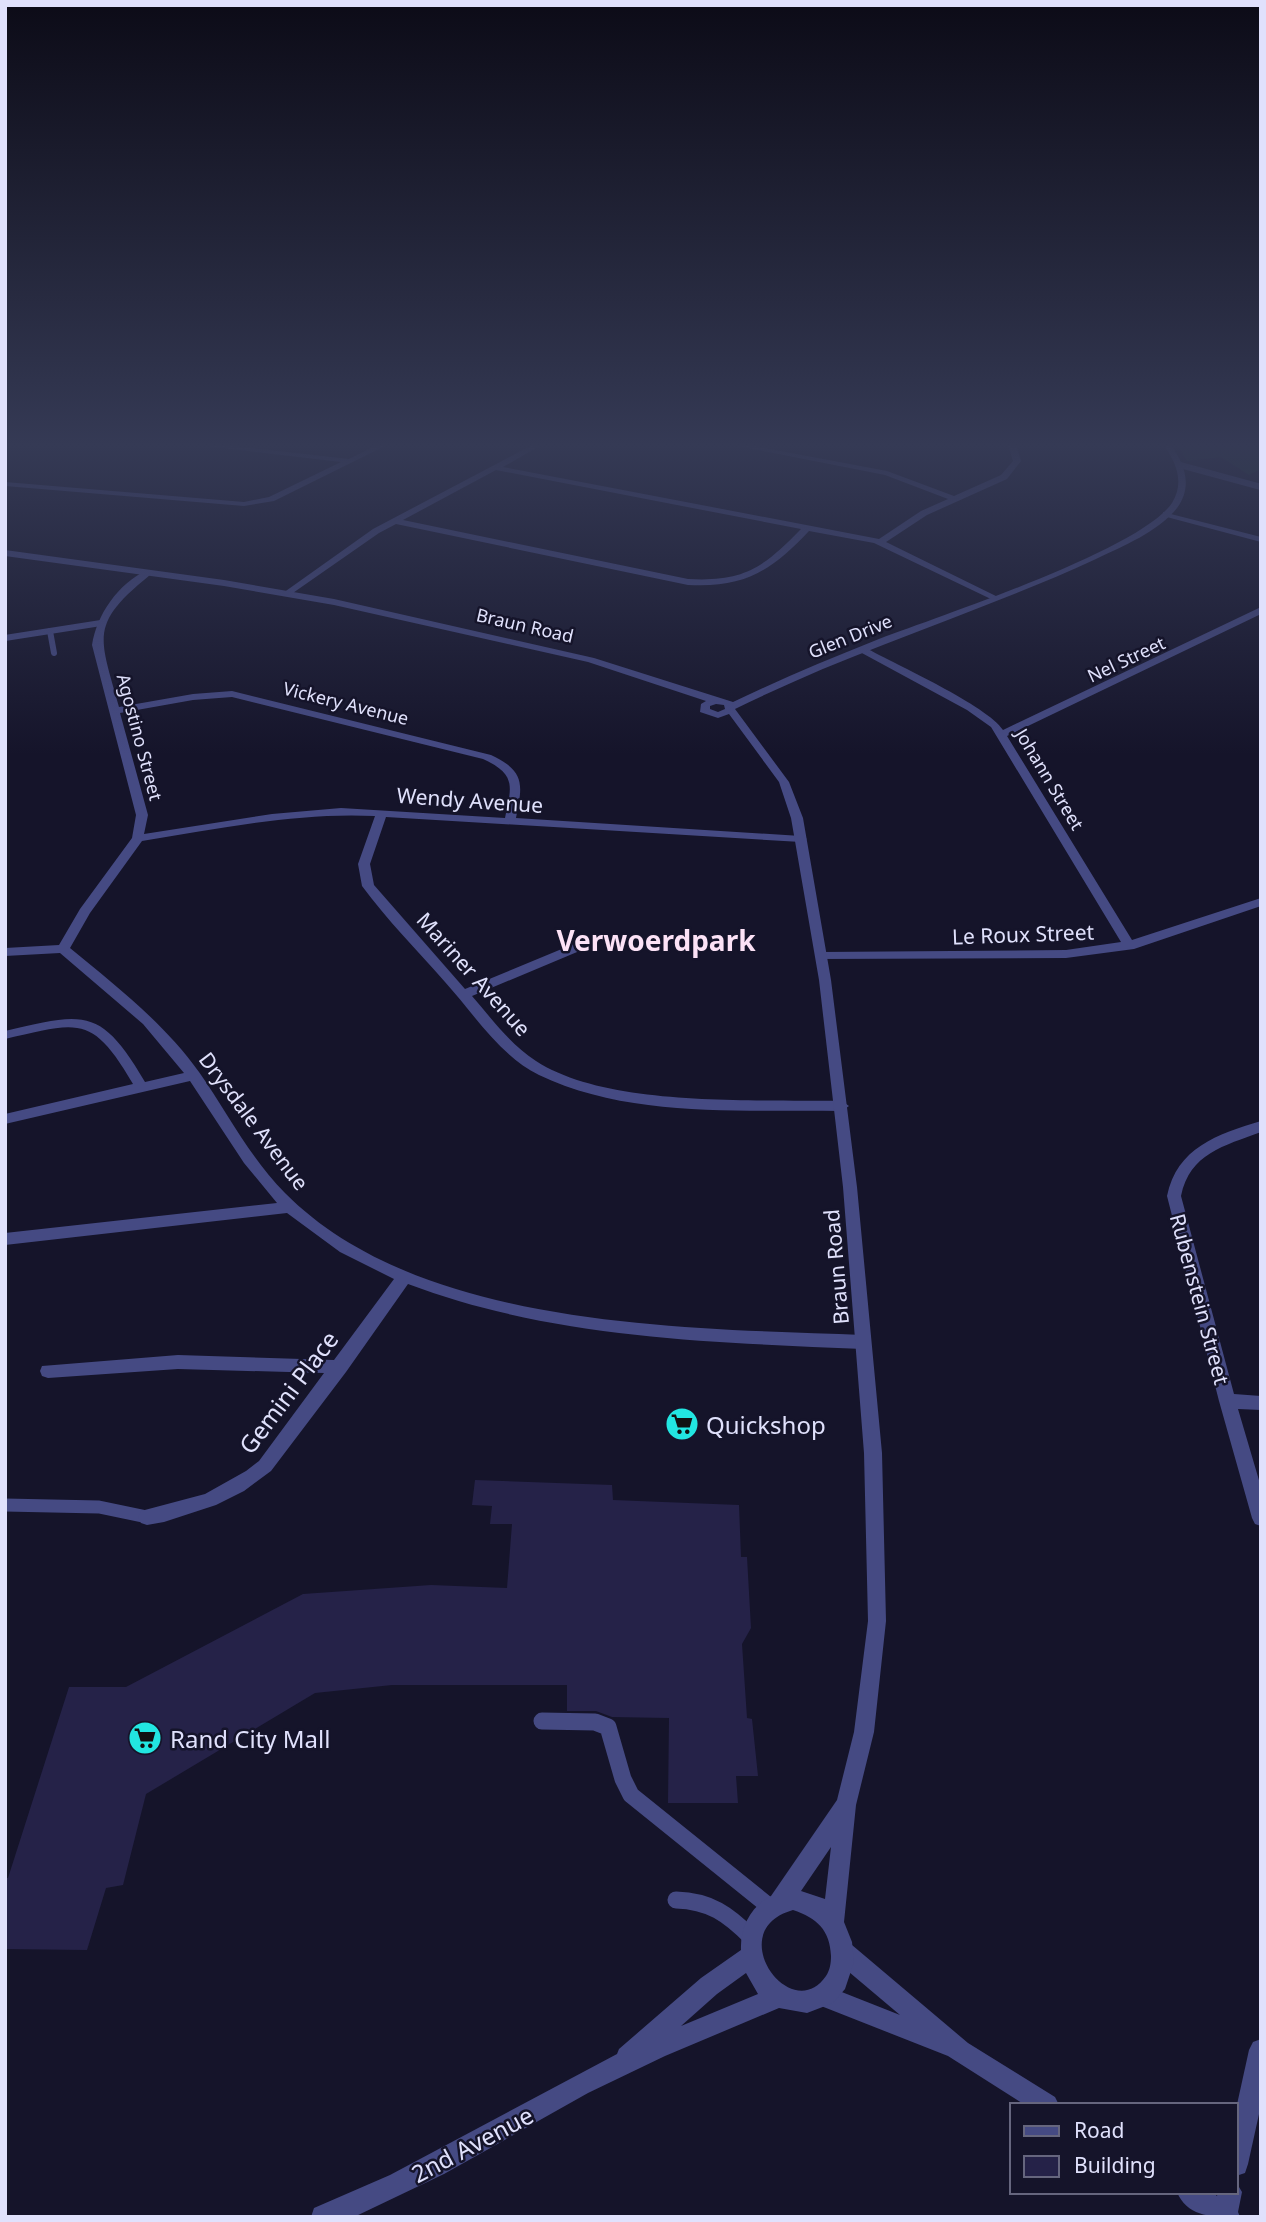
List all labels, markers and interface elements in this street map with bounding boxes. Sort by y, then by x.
street label: Braun Road [474,602,576,648]
street label: Glen Drive [805,608,895,664]
street label: Nel Street [1083,630,1169,688]
street label: Agostino Street [112,671,169,803]
street label: Vickery Avenue [281,676,411,730]
street label: Johann Street [1009,722,1090,835]
street label: Wendy Avenue [396,781,544,819]
street label: Mariner Avenue [411,906,537,1042]
street label: Le Roux Street [951,918,1095,950]
district label: Verwoerdpark [556,921,756,959]
street label: Drysdale Avenue [193,1046,315,1196]
street label: Braun Road [817,1208,855,1326]
street label: Rubenstein Street [1164,1210,1236,1388]
street label: Gemini Place [231,1324,345,1460]
supermarket icon: Quickshop [663,1405,701,1443]
place label: Quickshop [706,1408,826,1441]
supermarket icon: Rand City Mall [126,1719,164,1757]
place label: Rand City Mall [170,1722,330,1755]
street label: 2nd Avenue [405,2098,539,2190]
legend [1010,2103,1238,2194]
text: Road [1074,2116,1124,2144]
text: Building [1074,2151,1156,2179]

